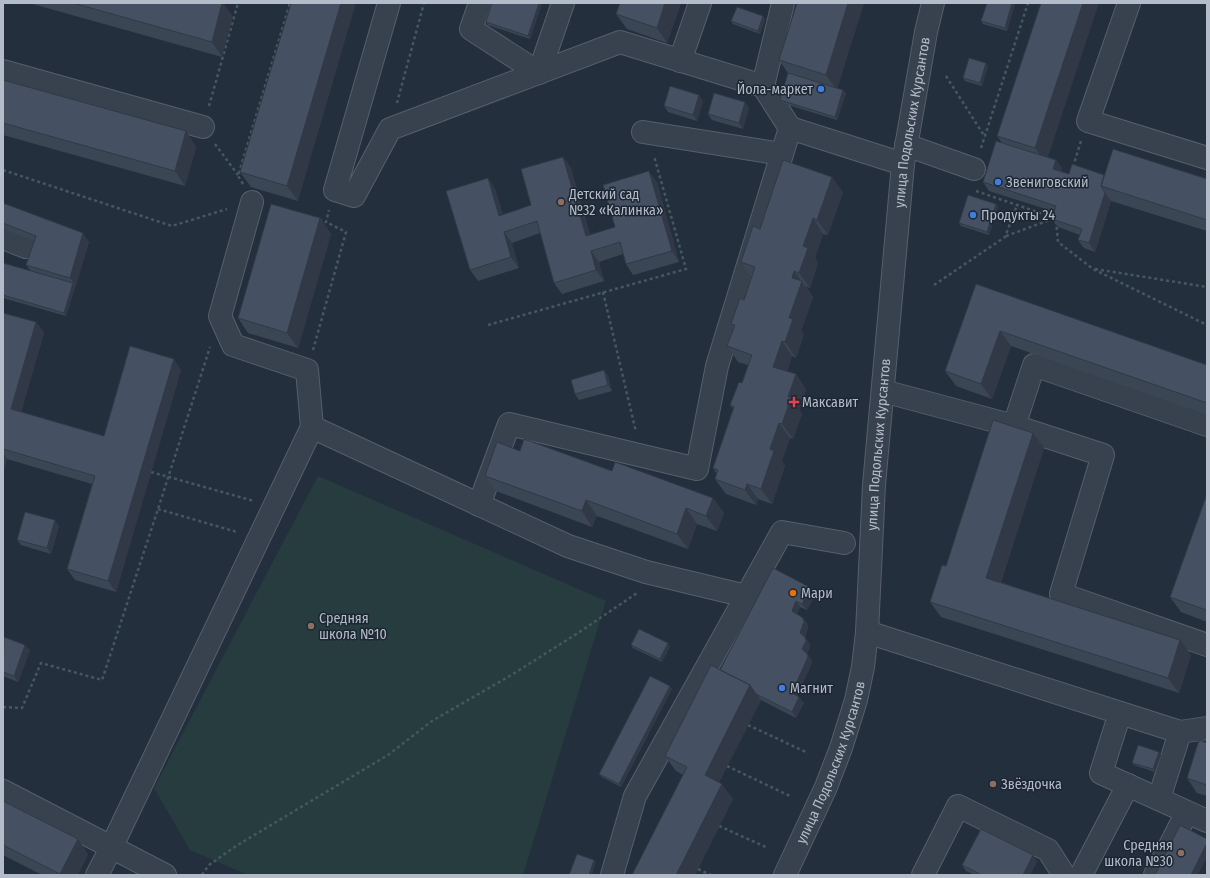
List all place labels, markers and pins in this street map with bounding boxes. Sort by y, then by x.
place label: Йола-маркет [737,81,813,98]
marker: Йола-маркет [816,84,826,94]
place label: Звениговский [1006,174,1089,191]
marker: Звениговский [993,177,1003,187]
place label: Детский сад №32 «Калинка» [568,186,663,219]
marker: Детский сад №32 «Калинка» [556,197,566,207]
place label: Продукты 24 [981,207,1055,224]
marker: Продукты 24 [968,210,978,220]
place label: Максавит [802,394,859,411]
marker: Максавит [789,397,799,407]
place label: Мари [801,585,833,602]
marker: Мари [788,588,798,598]
place label: Средняя школа №10 [319,610,387,643]
marker: Средняя школа №10 [306,621,316,631]
place label: Магнит [790,680,833,697]
marker: Магнит [777,683,787,693]
place label: Звёздочка [1001,776,1062,793]
marker: Звёздочка [988,779,998,789]
place label: Средняя школа №30 [1104,837,1173,870]
marker: Средняя школа №30 [1176,848,1186,858]

